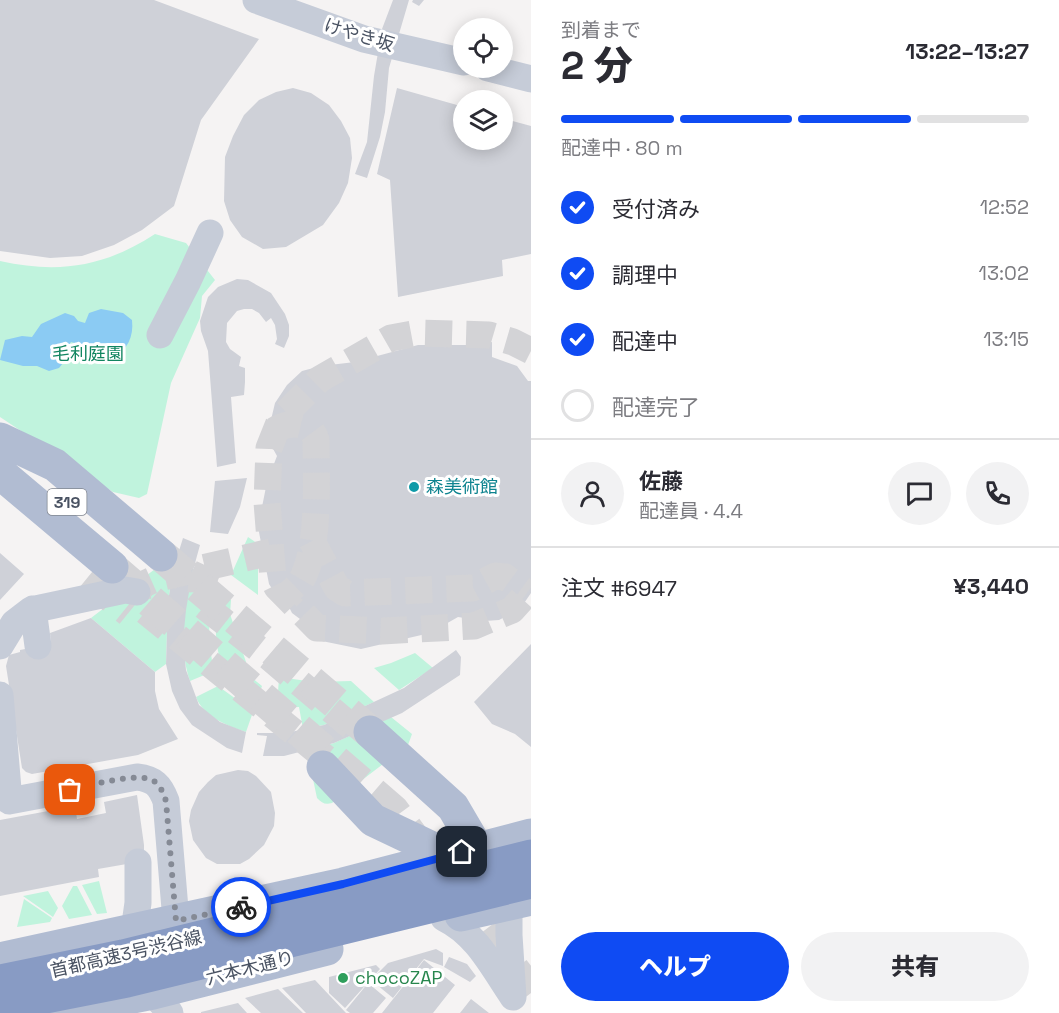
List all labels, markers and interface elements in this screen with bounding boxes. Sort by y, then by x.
street label: けやき坂 [321,13,397,56]
text: 到着まで [561,17,641,43]
map controls [453,18,513,150]
button: locate [453,18,513,78]
text: 13:22–13:27 [905,37,1029,65]
text: 2 分 [561,41,633,90]
button: layers [453,90,513,150]
text: 配達中 · 80 m [561,135,683,161]
icon: check [561,191,594,224]
text: 12:52 [980,194,1029,220]
text: 受付済み [612,195,700,223]
icon: check [561,257,594,290]
text: 13:02 [979,260,1029,286]
text: 調理中 [612,261,678,289]
icon: check [561,323,594,356]
text: 13:15 [983,326,1029,352]
text: 配達中 [612,327,678,355]
park label: 毛利庭園 [52,342,124,365]
text: 配達完了 [612,393,700,421]
button: person [561,462,624,525]
button: chat [888,462,951,525]
button: phone [966,462,1029,525]
text: 佐藤 [639,467,683,495]
place label: 森美術館 [426,475,498,498]
marker: 森美術館 [407,480,421,494]
road number: 319 [48,489,86,515]
text: 配達員 · 4.4 [639,498,743,524]
text: ¥3,440 [953,572,1029,600]
text: 注文 #6947 [561,574,677,602]
pin [44,764,95,815]
icon: bag [53,773,86,806]
pin [436,826,487,877]
icon: home [445,835,478,868]
courier [211,877,271,937]
icon: bike [225,891,258,924]
street label: 首都高速3号渋谷線 [48,925,204,982]
button: ヘルプ [561,932,789,1001]
button: 共有 [801,932,1029,1001]
street label: 六本木通り [203,945,296,990]
place label: chocoZAP [355,966,443,989]
marker: chocoZAP [336,971,350,985]

